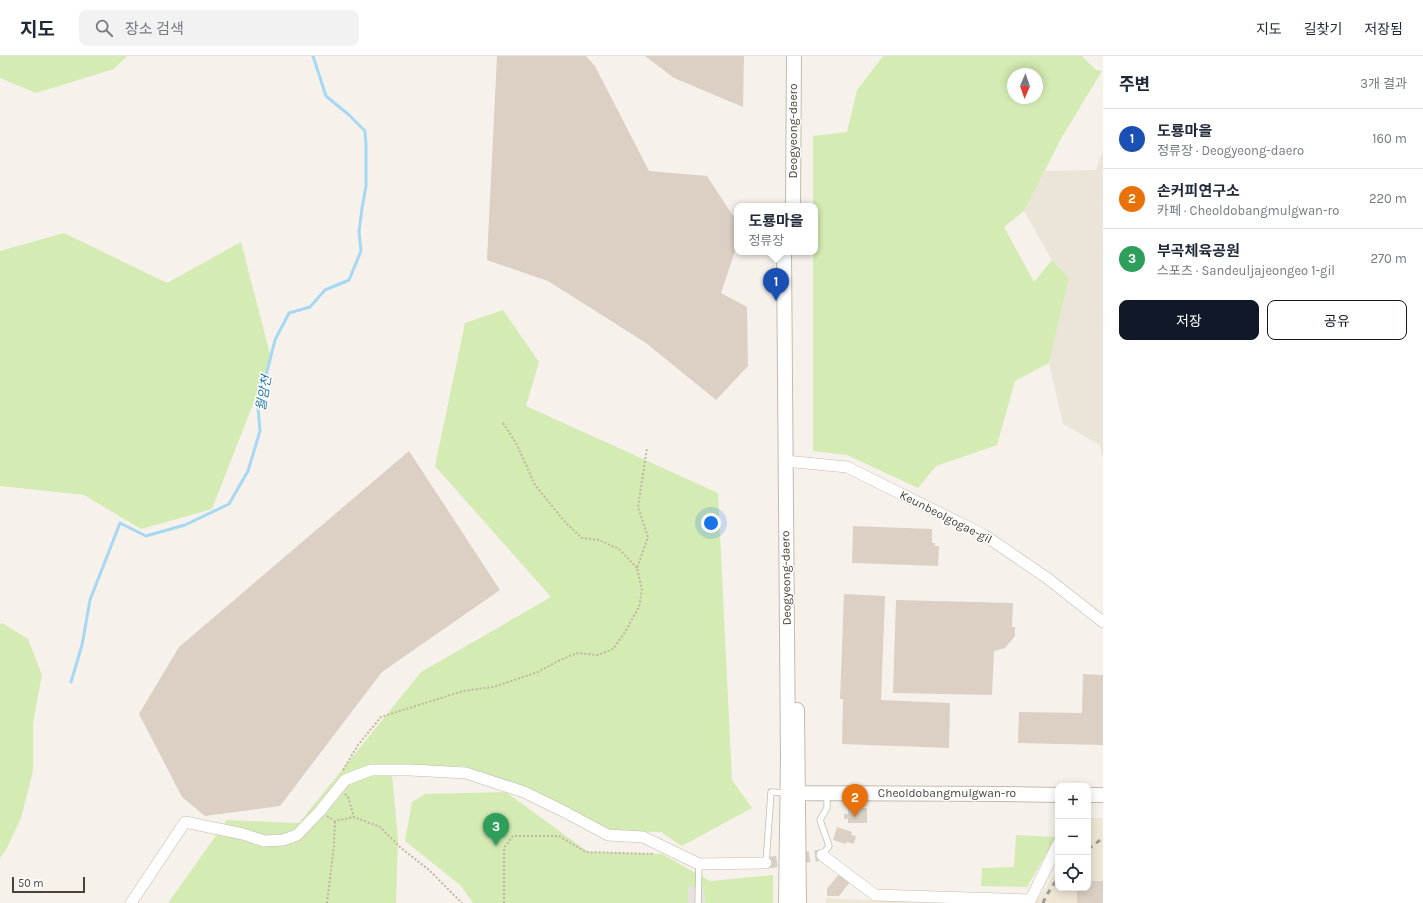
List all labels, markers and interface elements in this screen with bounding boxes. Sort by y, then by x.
search box [79,10,359,46]
icon: search [93,17,115,39]
text: 지도 [20,19,55,41]
text: 장소 검색 [125,20,184,38]
text: 지도 [1256,21,1282,38]
text: 길찾기 [1304,21,1342,38]
text: 저장됨 [1364,21,1403,38]
north arrow [1007,68,1043,104]
text: 주변 [1119,74,1150,94]
text: 3개 결과 [1360,76,1407,91]
street label: Deogyeong-daero [786,84,800,178]
text: 도룡마을 [1157,122,1212,140]
text: 1 [1130,131,1134,146]
text: 160 m [1372,131,1407,146]
text: 정류장 · Deogyeong-daero [1157,143,1304,158]
text: 손커피연구소 [1157,182,1240,200]
text: 2 [1128,191,1136,206]
text: 220 m [1369,191,1407,206]
popup [734,203,818,255]
text: 카페 · Cheoldobangmulgwan-ro [1157,203,1339,218]
text: 도룡마을 [748,212,804,230]
text: 정류장 [748,233,784,248]
text: 부곡체육공원 [1157,242,1240,260]
text: 3 [1128,251,1136,266]
text: 270 m [1370,251,1407,266]
text: 스포츠 · Sandeuljajeongeo 1-gil [1157,263,1335,278]
pin: 1 [763,268,789,301]
button: 저장 [1119,300,1259,340]
button: 공유 [1267,300,1407,340]
water label: 월암천 [253,373,274,412]
street label: Keunbeolgogae-gil [897,488,995,546]
your location [701,513,721,533]
street label: Deogyeong-daero [778,530,794,626]
map controls [1055,783,1091,891]
button: + [1055,783,1091,819]
pin: 2 [842,784,868,817]
street label: Cheoldobangmulgwan-ro [878,786,1016,800]
pin: 3 [483,813,509,846]
button: − [1055,819,1091,855]
button: locate [1055,855,1091,891]
scale bar [12,875,85,894]
text: 50 m [18,877,44,890]

